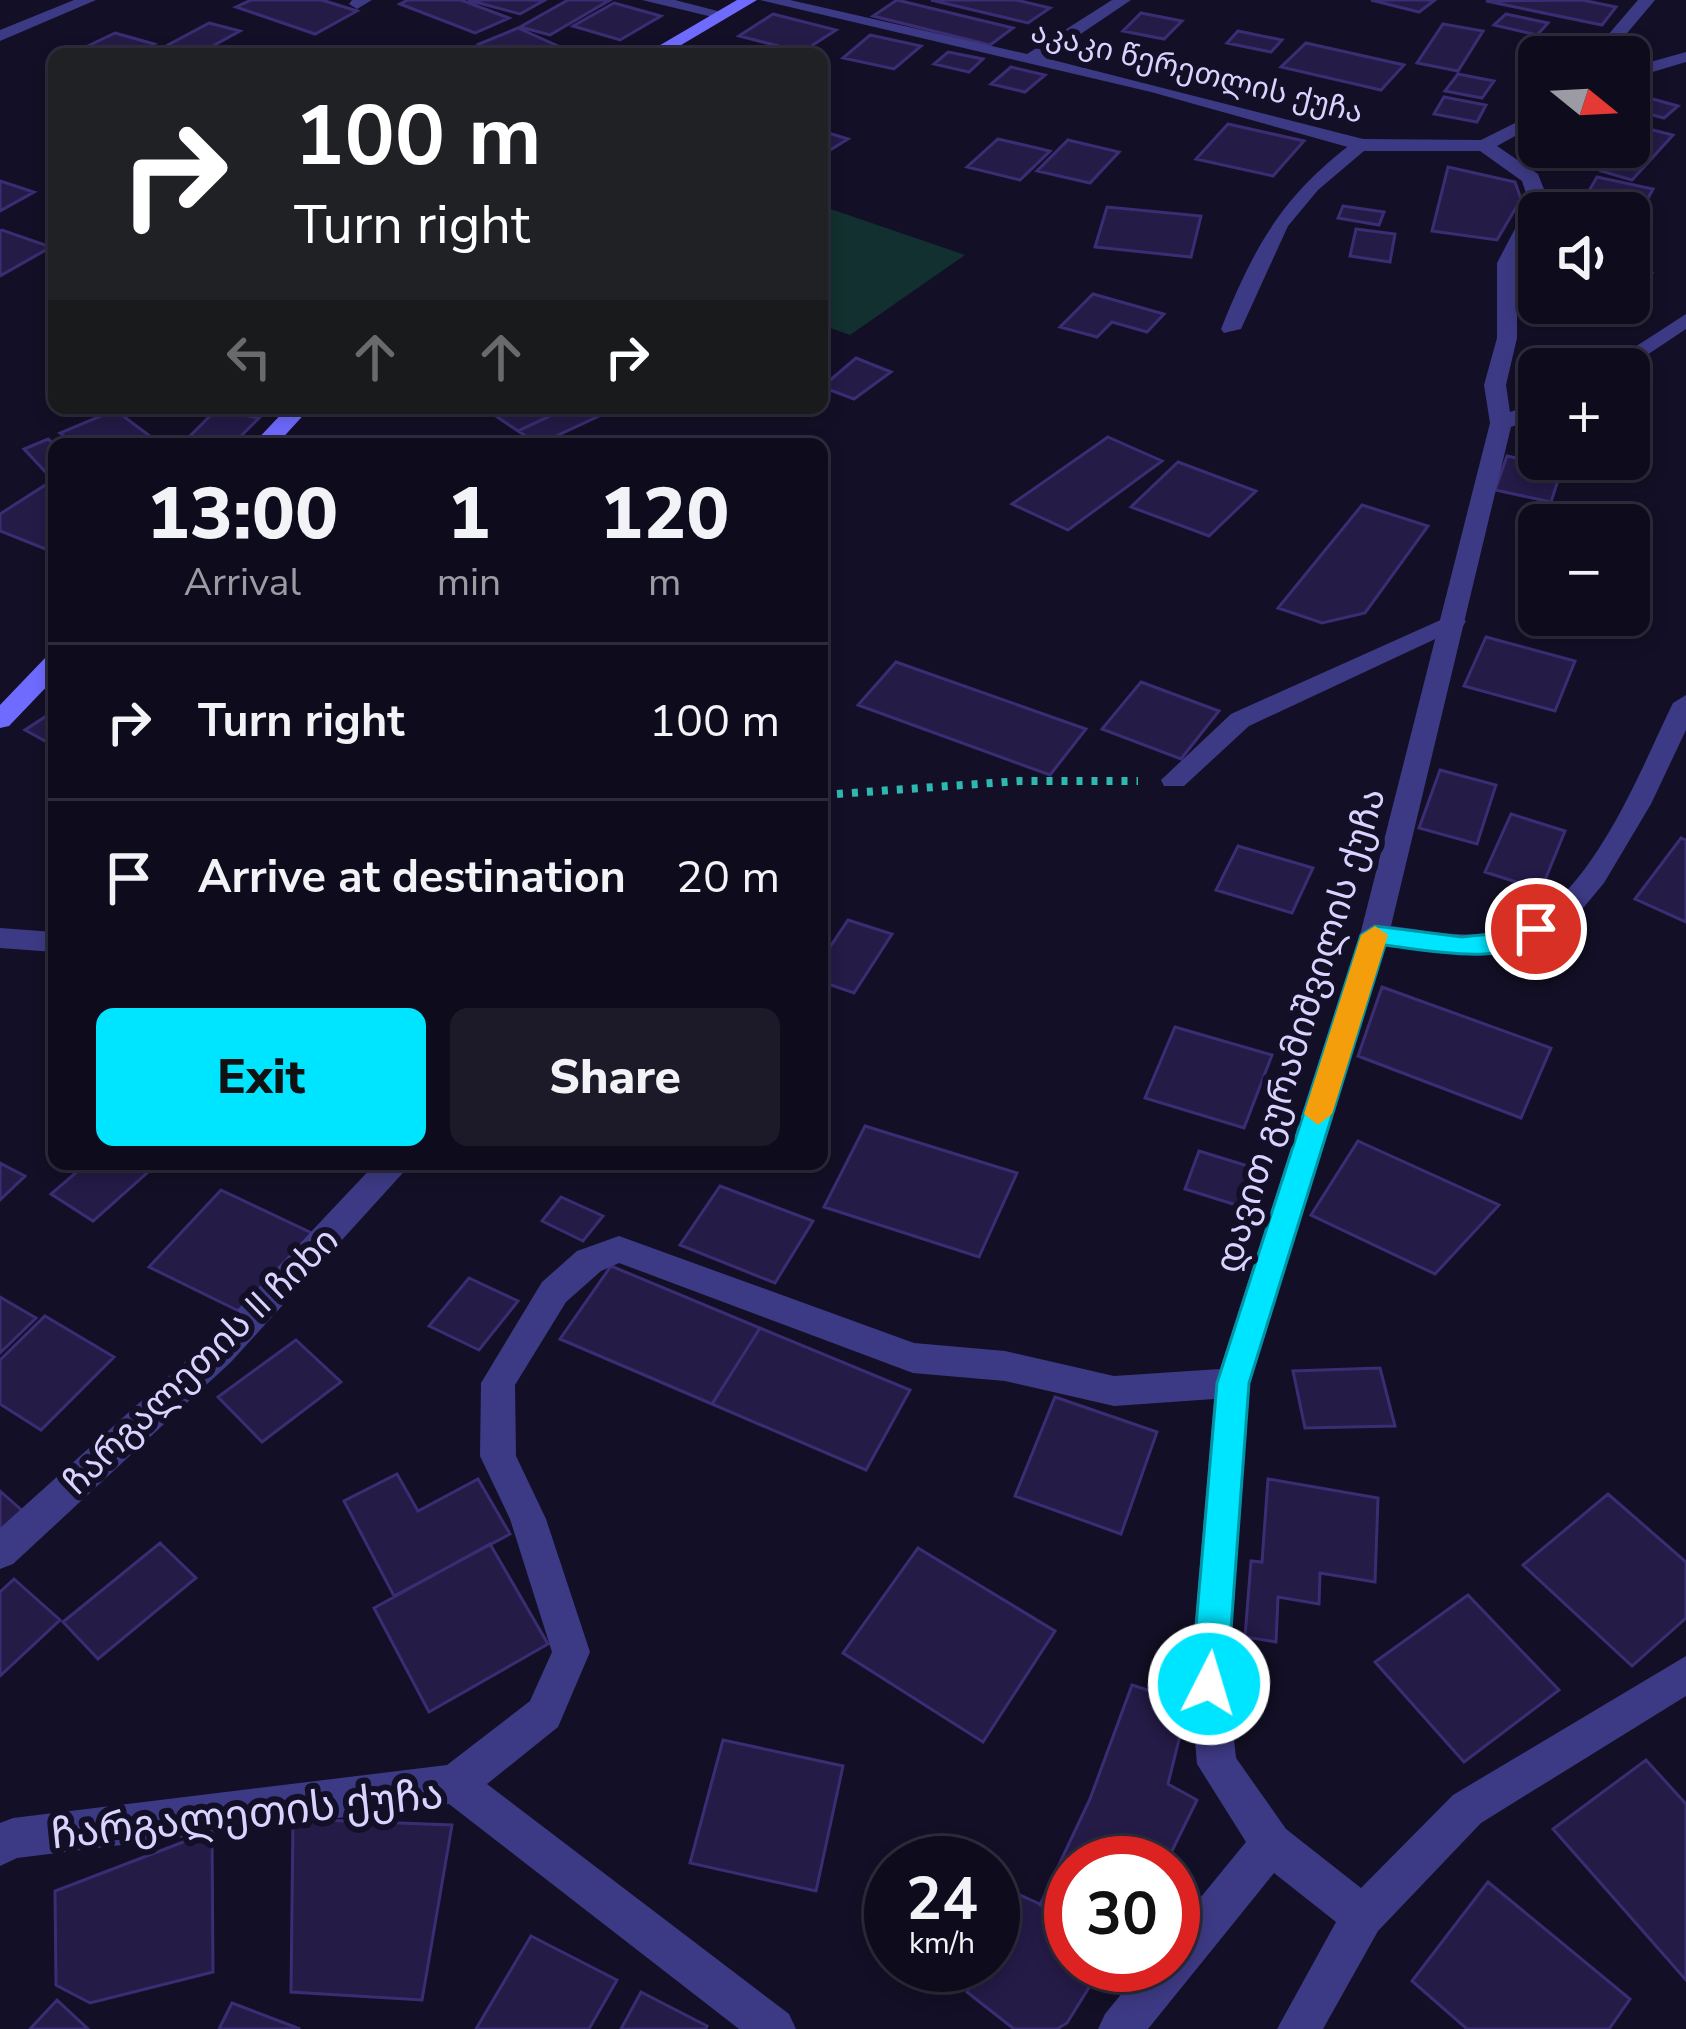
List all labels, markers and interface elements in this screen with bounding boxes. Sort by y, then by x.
street label: აკაკი წერეთლის ქუჩა [1027,11,1367,134]
north arrow [1518,36,1650,168]
map controls [1518,36,1650,636]
text: 100 m [294,79,542,194]
icon: right [96,96,252,252]
text: Turn right [294,188,530,262]
button: sound [1518,192,1650,324]
icon: left [216,324,282,390]
icon: ahead [342,324,408,390]
icon: ahead [468,324,534,390]
icon: right [594,324,660,390]
button: + [1518,348,1650,480]
text: 13:00 [147,465,338,563]
text: 1 [447,465,491,563]
text: 120 [600,465,729,563]
button: − [1518,504,1650,636]
text: Arrival [184,556,301,609]
text: min [437,556,501,609]
text: m [648,556,681,609]
icon: right [96,689,162,755]
text: Turn right [198,691,405,752]
text: 100 m [649,691,780,752]
street label: დავით გურამიშვილის ქუჩა [1203,782,1398,1279]
icon: arrive [96,845,162,911]
text: Arrive at destination [198,847,626,908]
text: 20 m [676,847,780,908]
pin [1485,878,1587,980]
icon: arrive [1503,896,1569,962]
button: Exit [96,1008,426,1146]
button: Share [450,1008,780,1146]
street label: ჩარგალეთის II ჩიხი [52,1216,350,1506]
position arrow [1146,1621,1272,1747]
street label: ჩარგალეთის ქუჩა [48,1766,446,1863]
speed limit sign: 30 [1044,1836,1200,1992]
text: 24 [906,1858,978,1940]
text: km/h [909,1923,975,1964]

